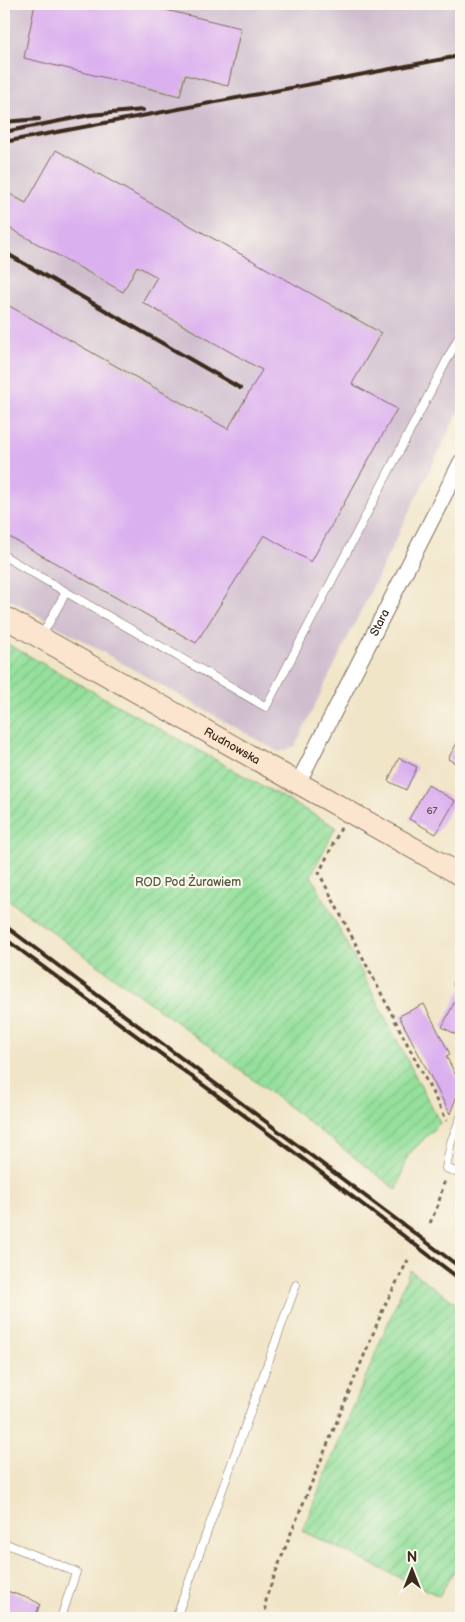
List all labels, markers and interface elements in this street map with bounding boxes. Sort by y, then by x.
street label: Stara [367,607,393,639]
street label: Rudnowska [201,724,263,768]
house number: 67 [426,805,438,817]
park label: ROD Pod Żurawiem [135,874,241,890]
north arrow [388,1544,438,1594]
text: N [407,1549,417,1566]

